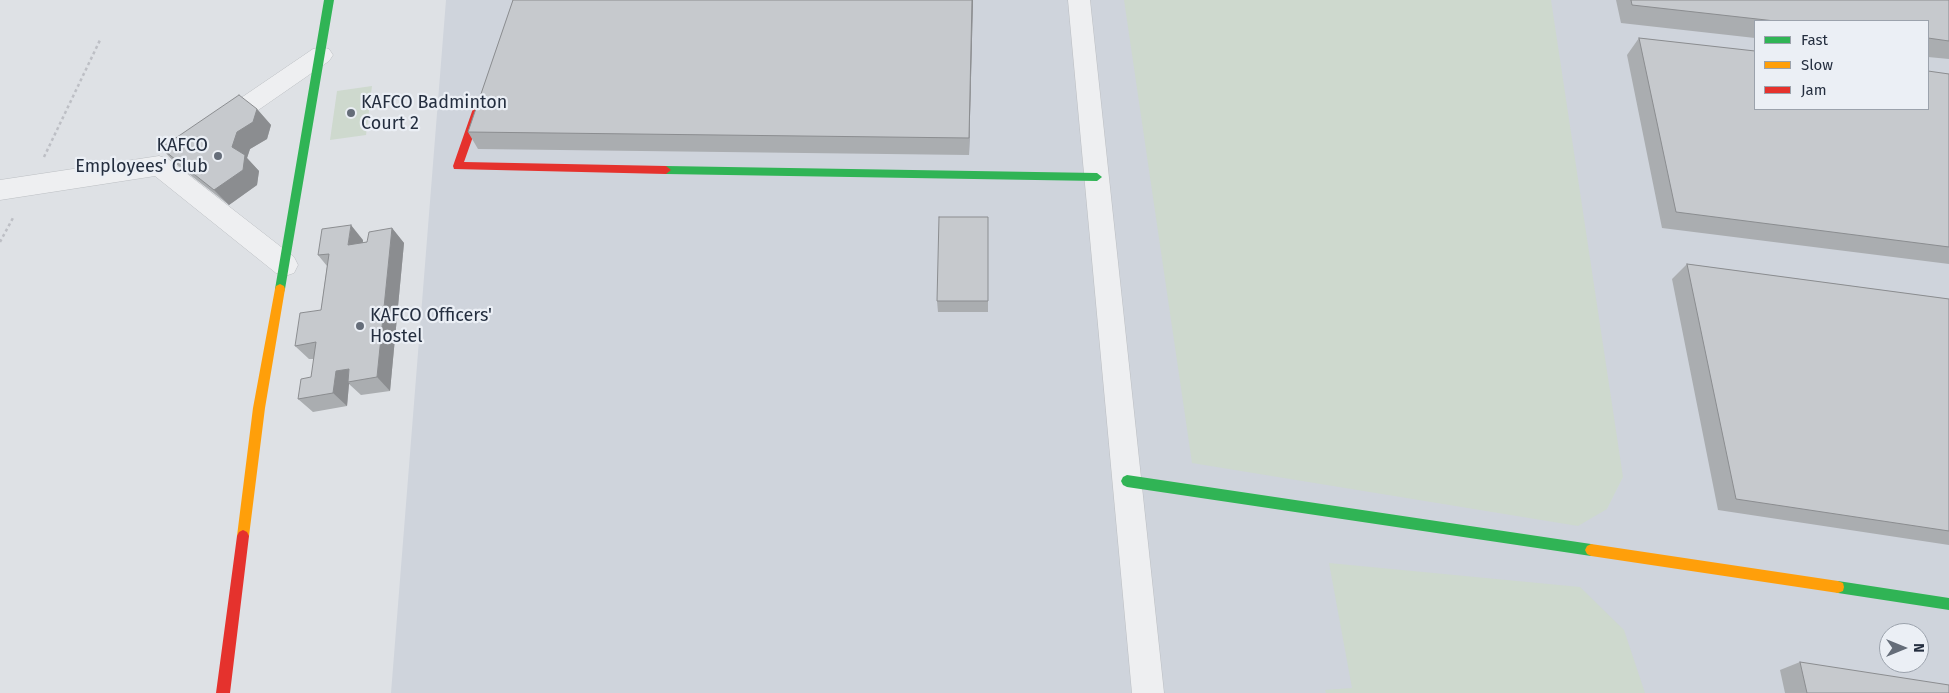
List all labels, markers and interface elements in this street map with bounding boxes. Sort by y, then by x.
legend [1754,20,1929,110]
text: Fast [1801,31,1828,49]
text: Slow [1801,56,1833,74]
text: Jam [1801,81,1827,99]
place label: KAFCO Badminton Court 2 [361,92,507,134]
marker: KAFCO Badminton Court 2 [345,107,357,119]
place label: KAFCO Employees' Club [75,135,208,178]
marker: KAFCO Employees' Club [212,150,224,162]
place label: KAFCO Officers' Hostel [370,305,492,348]
marker: KAFCO Officers' Hostel [354,320,366,332]
north arrow [1879,623,1929,673]
text: N [1910,643,1927,653]

